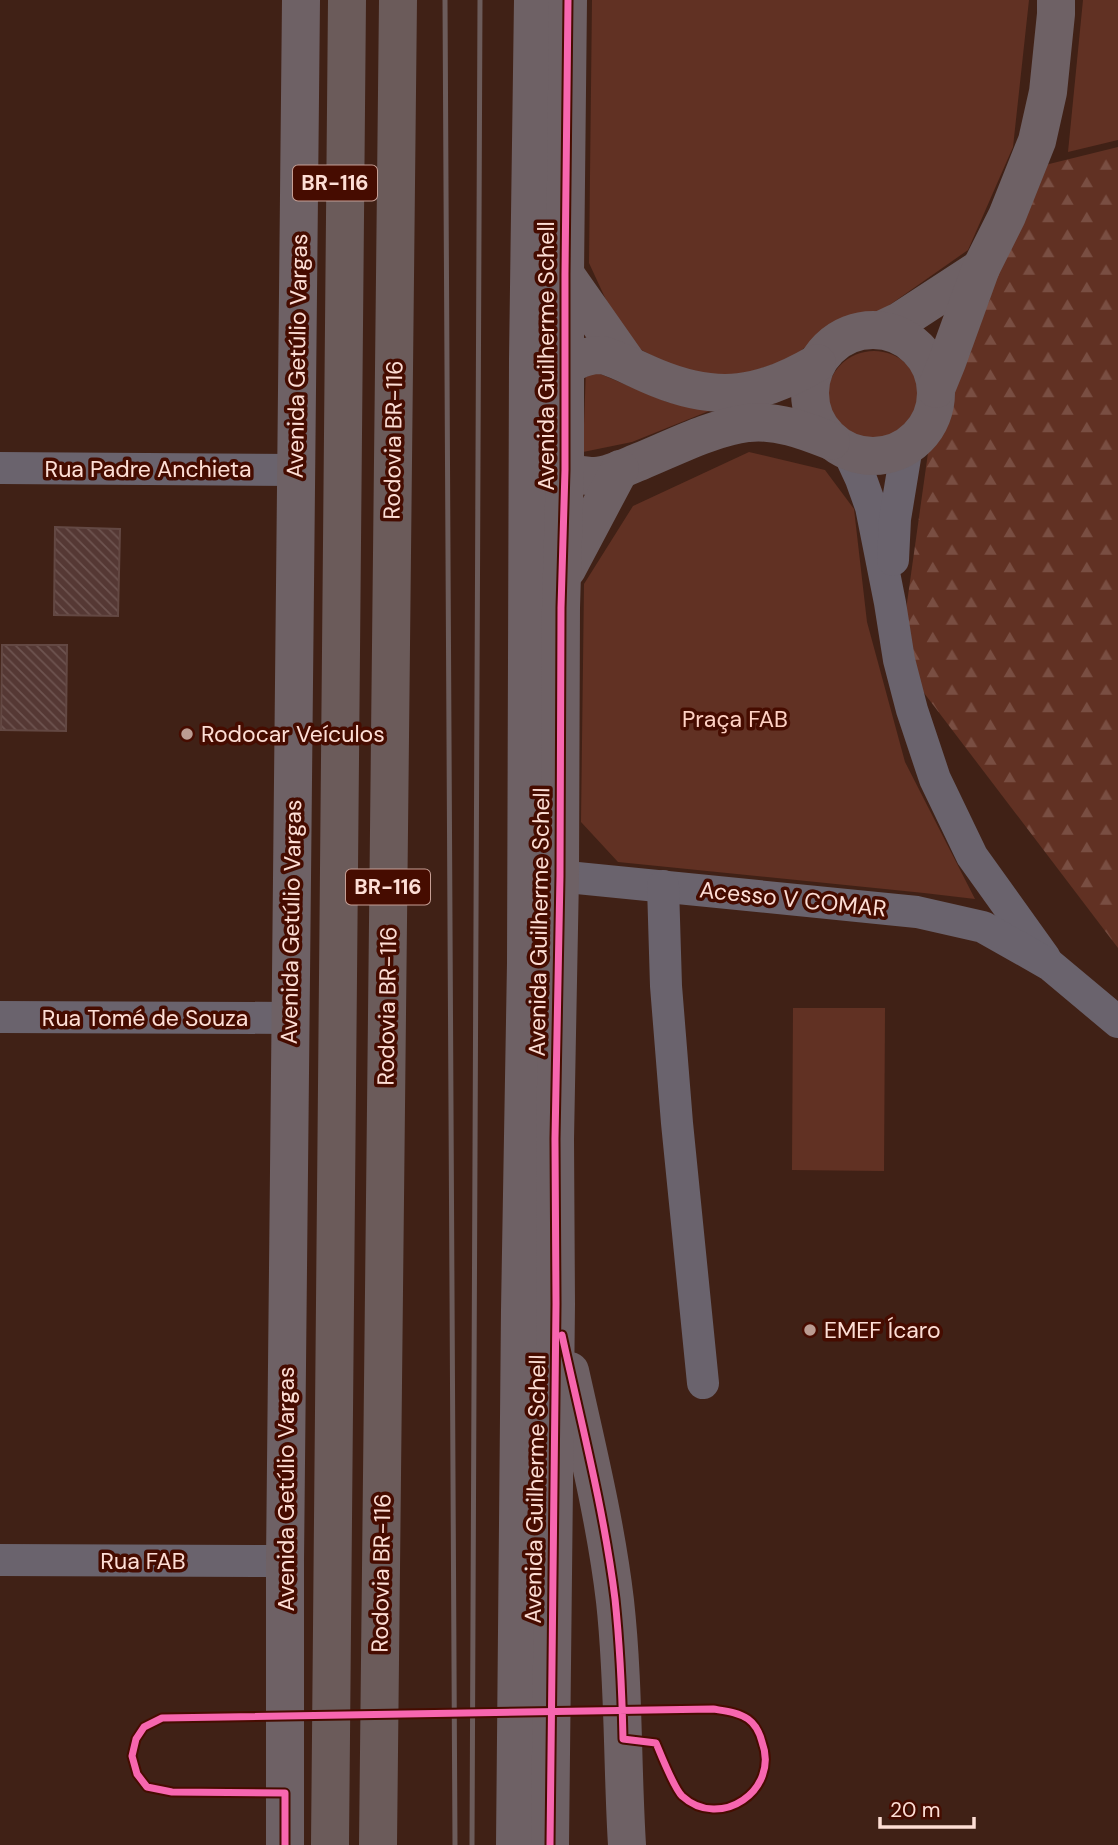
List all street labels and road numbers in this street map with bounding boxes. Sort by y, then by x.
road number: BR-116 [293,166,377,200]
street label: Avenida Guilherme Schell [531,221,561,491]
street label: Avenida Getúlio Vargas [280,233,314,479]
street label: Rodovia BR-116 [377,360,409,520]
street label: Rua Padre Anchieta [44,454,252,484]
street label: Avenida Guilherme Schell [522,787,556,1057]
street label: Avenida Getúlio Vargas [274,799,308,1045]
road number: BR-116 [346,870,430,904]
street label: Acesso V COMAR [698,874,888,924]
street label: Rodovia BR-116 [371,926,403,1086]
street label: Rua Tomé de Souza [42,1003,248,1033]
street label: Avenida Guilherme Schell [518,1354,552,1624]
street label: Avenida Getúlio Vargas [271,1367,301,1611]
street label: Rodovia BR-116 [365,1493,397,1653]
street label: Rua FAB [100,1546,186,1576]

